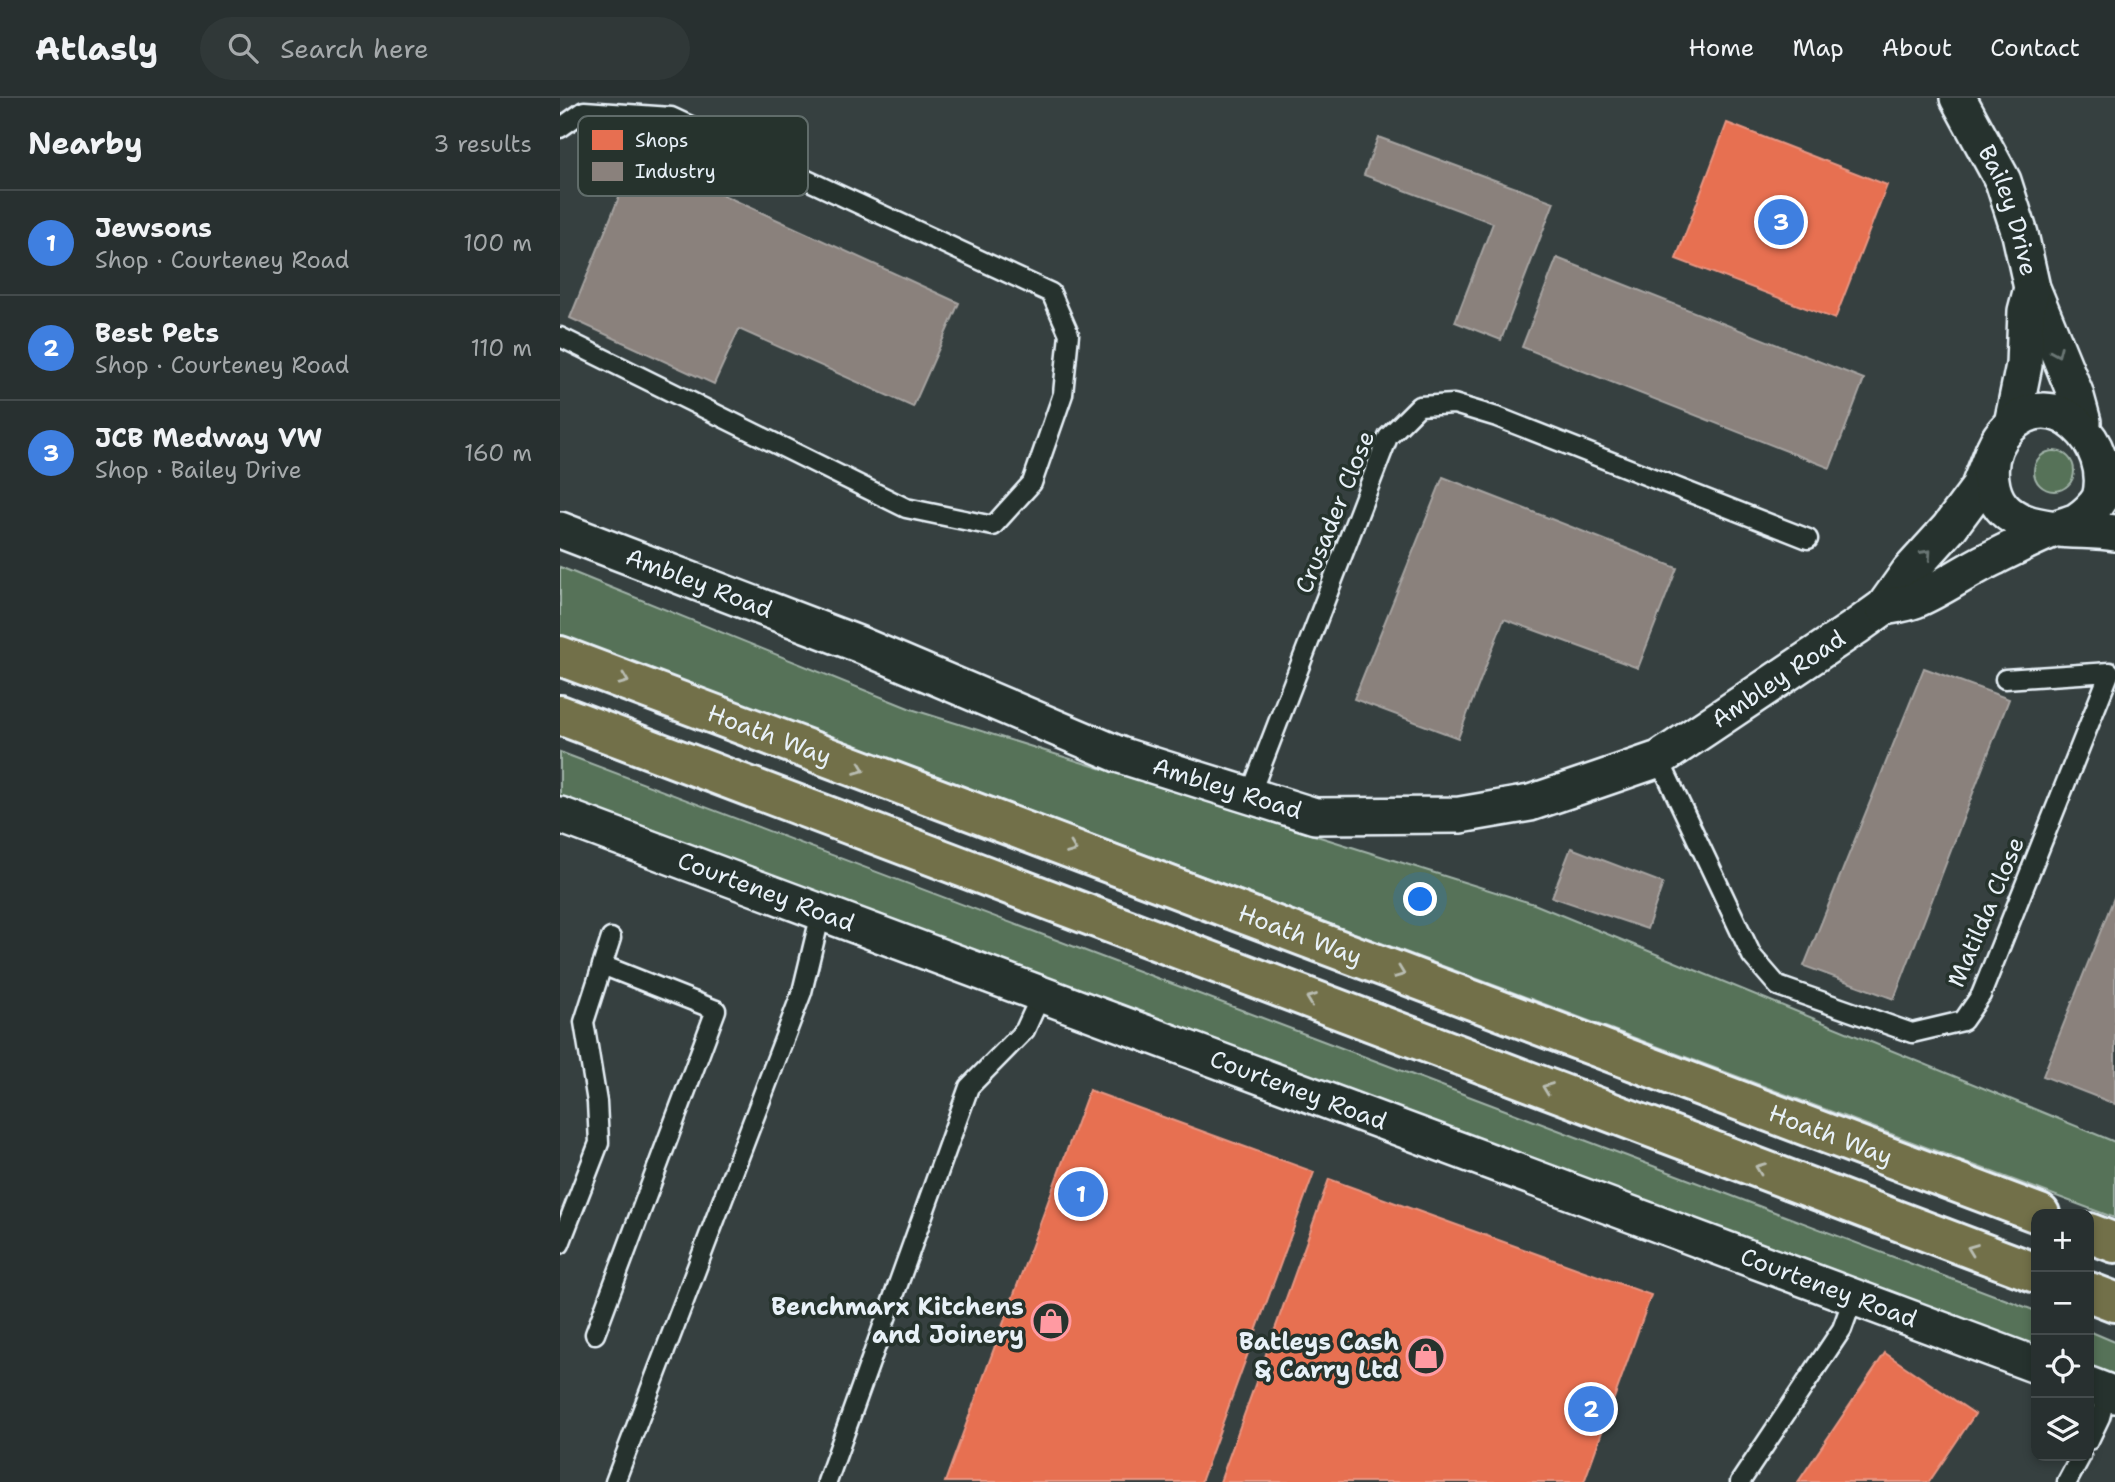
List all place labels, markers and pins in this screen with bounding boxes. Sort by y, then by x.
pin: 3 [1758,196,1804,248]
pin: 1 [1058,1168,1104,1220]
place label: Benchmarx Kitchens and Joinery [771,1291,1024,1351]
shop icon: Benchmarx Kitchens and Joinery [1030,1300,1072,1342]
place label: Batleys Cash & Carry Ltd [1239,1326,1399,1386]
shop icon: Batleys Cash & Carry Ltd [1405,1335,1447,1377]
pin: 2 [1568,1383,1614,1435]

